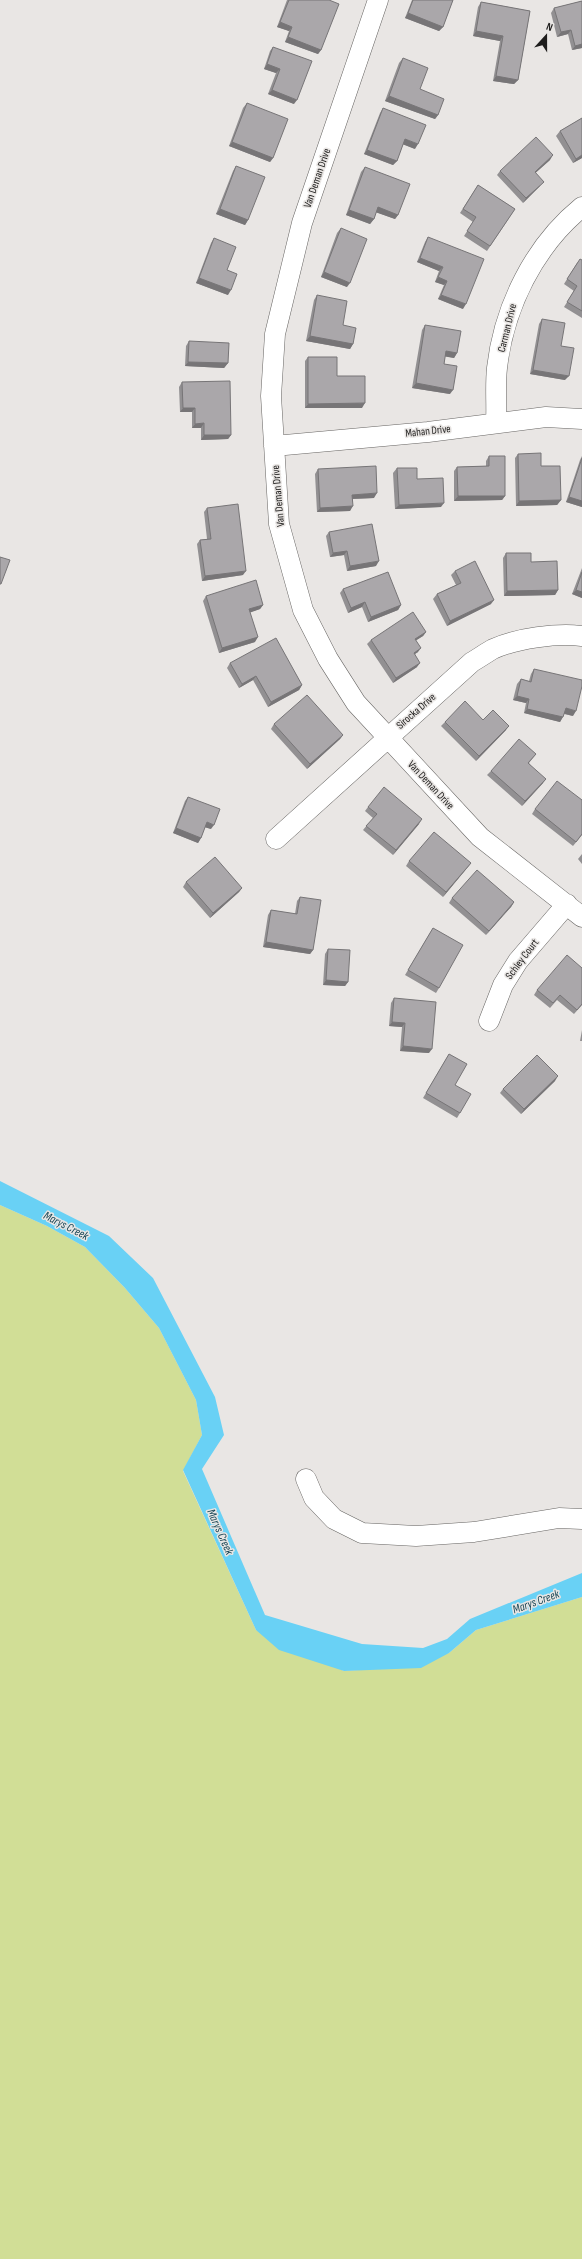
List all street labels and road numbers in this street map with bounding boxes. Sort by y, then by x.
street label: Van Deman Drive [301,147,333,209]
street label: Carman Drive [495,302,519,354]
street label: Mahan Drive [405,422,451,440]
street label: Van Deman Drive [269,464,287,528]
street label: Sirocka Drive [394,690,438,732]
street label: Van Deman Drive [405,758,457,812]
street label: Schley Court [503,936,542,982]

